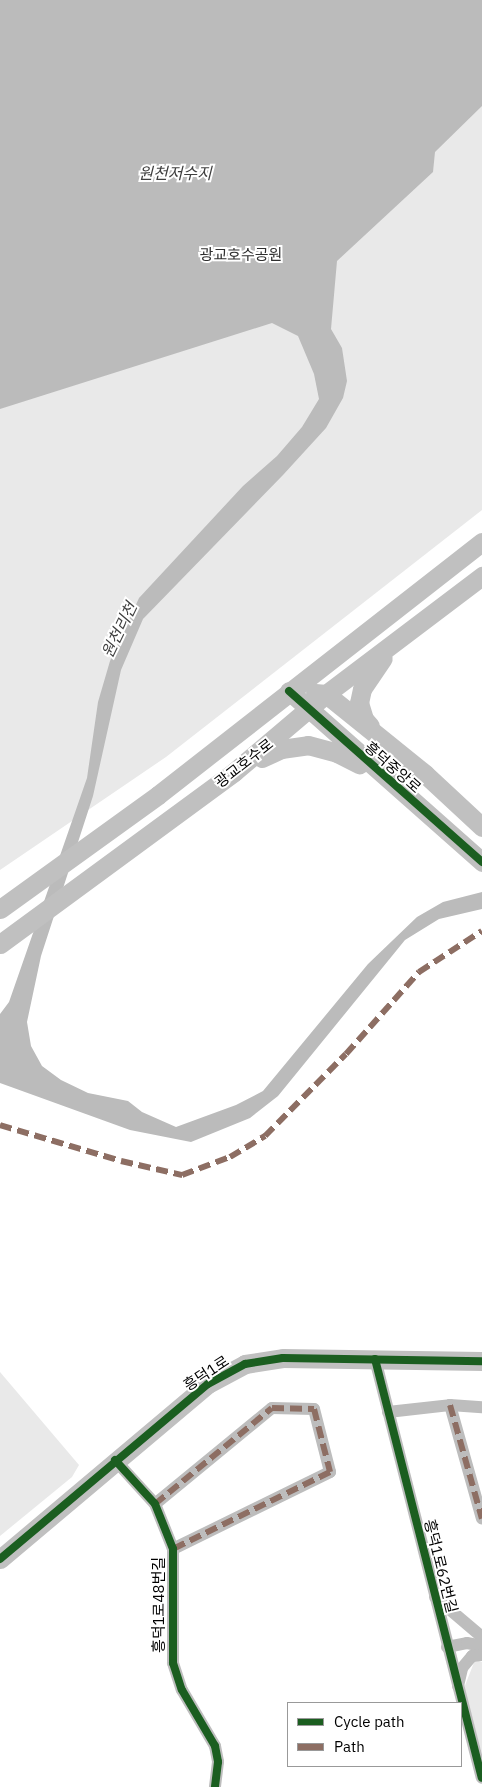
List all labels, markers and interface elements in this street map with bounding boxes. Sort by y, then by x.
water label: 원천저수지 [138,163,212,183]
park label: 광교호수공원 [200,246,282,264]
water label: 원천리천 [97,599,141,661]
street label: 광교호수로 [211,735,277,791]
street label: 흥덕중앙로 [361,738,425,796]
street label: 흥덕1로 [180,1352,232,1394]
street label: 흥덕1로62번길 [421,1517,461,1615]
street label: 흥덕1로48번길 [150,1557,168,1653]
legend [287,1702,462,1767]
text: Cycle path [334,1712,405,1731]
text: Path [334,1737,365,1756]

